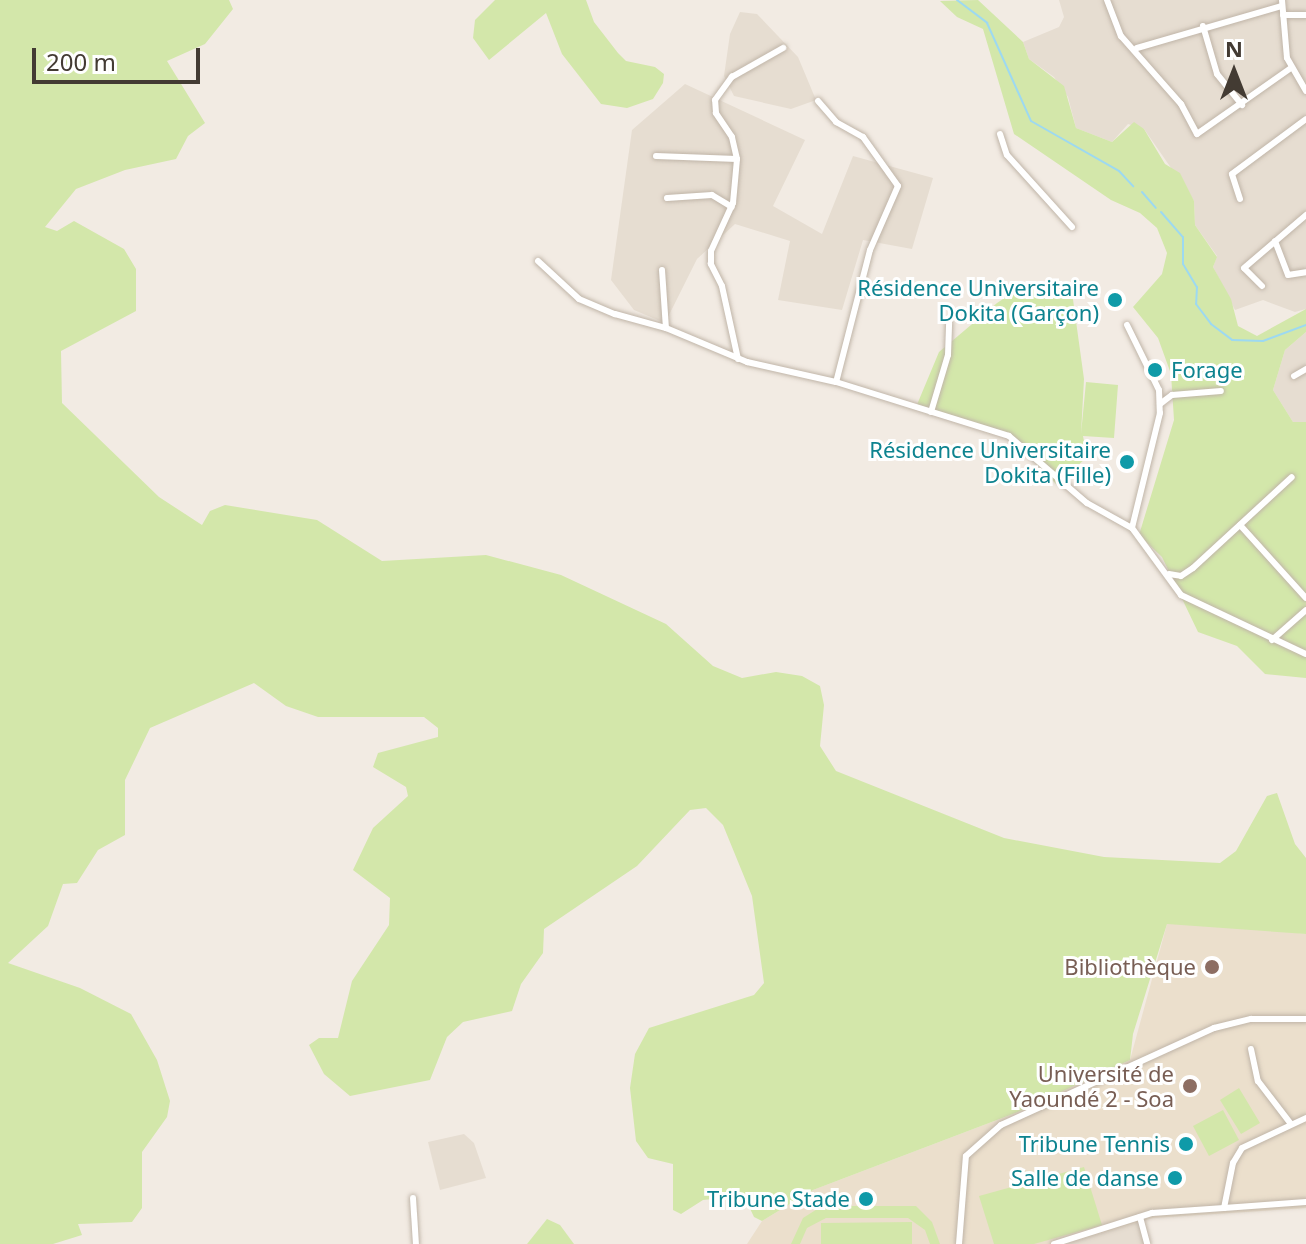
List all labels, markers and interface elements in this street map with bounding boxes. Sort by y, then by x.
scale bar [36,32,204,82]
north arrow [1194,32,1274,112]
text: N [1225,33,1243,63]
text: 200 m [46,45,116,78]
place label: Résidence Universitaire Dokita (Garçon) [857,274,1099,326]
marker: Résidence Universitaire Dokita (Garçon) [1106,291,1124,309]
place label: Forage [1171,357,1243,383]
marker: Forage [1146,361,1164,379]
place label: Résidence Universitaire Dokita (Fille) [869,436,1111,488]
marker: Résidence Universitaire Dokita (Fille) [1118,453,1136,471]
place label: Bibliothèque [1064,954,1196,980]
marker: Bibliothèque [1203,958,1221,976]
place label: Université de Yaoundé 2 - Soa [1009,1060,1174,1112]
marker: Université de Yaoundé 2 - Soa [1181,1077,1199,1095]
place label: Tribune Tennis [1019,1131,1170,1157]
marker: Tribune Tennis [1177,1135,1195,1153]
place label: Salle de danse [1011,1165,1159,1191]
marker: Salle de danse [1166,1169,1184,1187]
place label: Tribune Stade [707,1186,850,1212]
marker: Tribune Stade [857,1190,875,1208]

